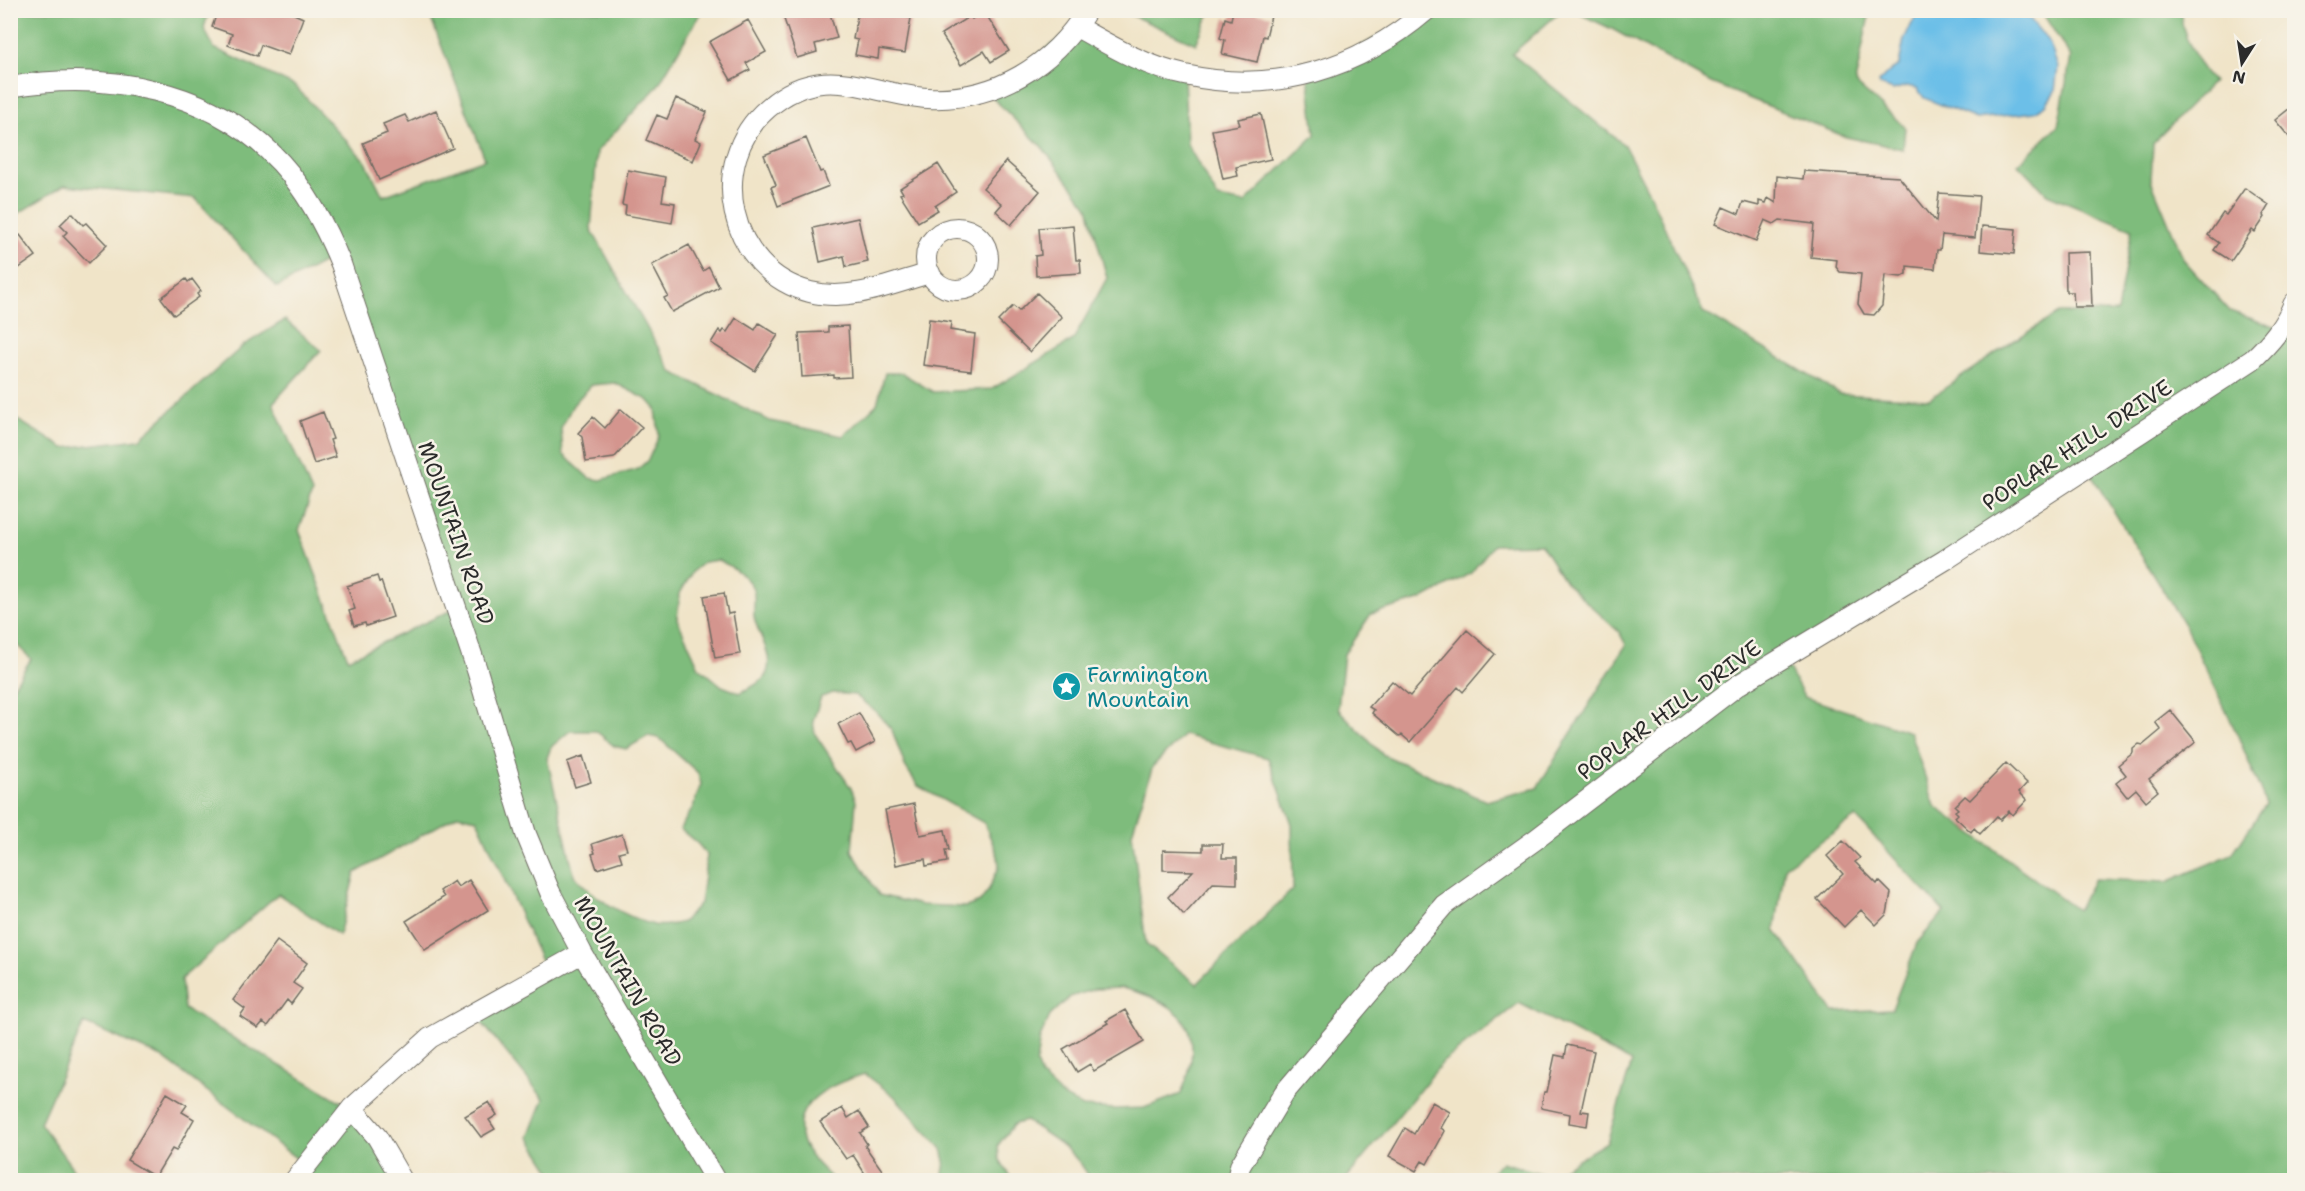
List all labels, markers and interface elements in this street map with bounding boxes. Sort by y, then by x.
north arrow [2212,33,2272,93]
text: N [2231,66,2247,89]
street label: POPLAR HILL DRIVE [1977,373,2177,517]
street label: MOUNTAIN ROAD [411,438,501,628]
street label: POPLAR HILL DRIVE [1571,633,1767,787]
place label: Farmington Mountain [1087,660,1208,714]
place icon: Farmington Mountain [1050,671,1082,703]
street label: MOUNTAIN ROAD [567,891,689,1071]

